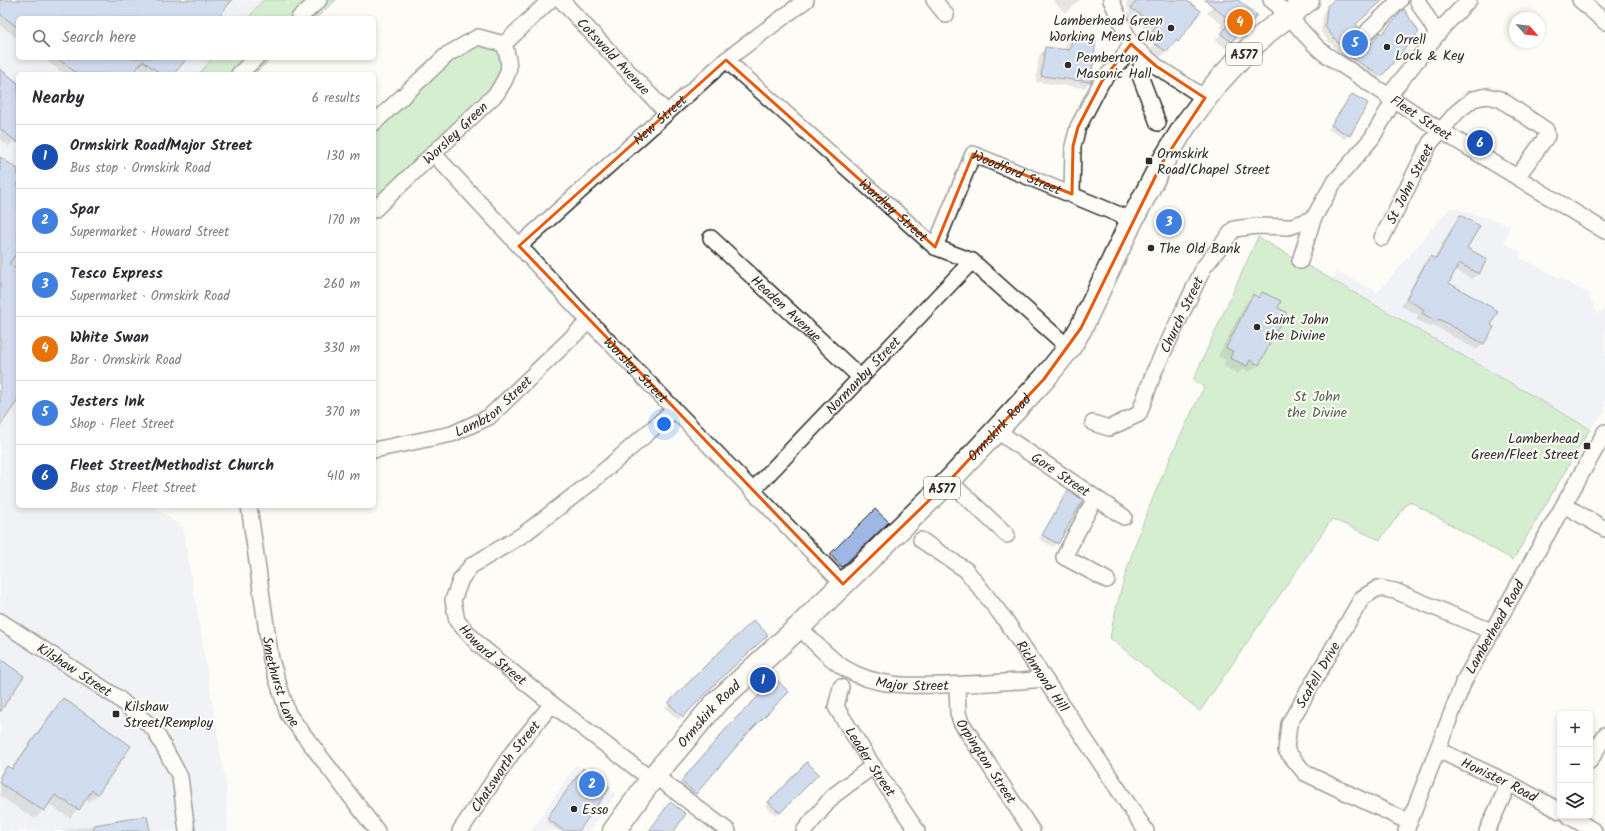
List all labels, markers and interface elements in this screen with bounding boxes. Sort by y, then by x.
pin: 4 [1227,7,1253,37]
place label: Lamberhead Green Working Mens Club [1049,10,1164,48]
north arrow [1509,12,1545,48]
street label: Cotswold Avenue [571,13,655,101]
search box [16,16,376,60]
marker: Lamberhead Green Working Mens Club [1166,23,1176,33]
text: Search here [62,26,136,50]
icon: search [30,27,52,49]
pin: 5 [1342,28,1368,58]
place label: Orrell Lock & Key [1395,29,1464,67]
marker: Orrell Lock & Key [1382,42,1392,52]
road number: A577 [1226,43,1262,65]
place label: Pemberton Masonic Hall [1076,47,1152,85]
marker: Pemberton Masonic Hall [1063,60,1073,70]
text: Nearby [32,85,84,112]
text: 6 results [312,88,360,109]
street label: New Street [628,90,693,151]
street label: Fleet Street [1386,90,1457,147]
street label: Worsley Green [418,97,494,170]
pin: 6 [1467,128,1493,158]
text: Ormskirk Road/Major Street [70,134,253,158]
street label: St John Street [1381,139,1440,228]
place label: Ormskirk Road/Chapel Street [1157,143,1271,181]
street label: Woodford Street [968,145,1065,202]
text: 1 [43,146,47,167]
text: 130 m [326,146,360,167]
marker: Ormskirk Road/Chapel Street [1144,156,1154,166]
text: Bus stop · Ormskirk Road [70,158,211,179]
street label: Wardley Street [853,174,933,248]
text: Spar [70,198,99,222]
pin: 3 [1156,207,1182,237]
text: 2 [41,210,49,231]
text: 170 m [328,210,360,231]
text: Supermarket · Howard Street [70,222,229,243]
place label: The Old Bank [1159,238,1240,260]
marker: The Old Bank [1146,243,1156,253]
text: Tesco Express [70,262,163,286]
street label: Headen Avenue [745,270,827,348]
street label: Church Street [1155,273,1210,357]
text: 3 [41,274,49,295]
text: 260 m [323,274,360,295]
text: Supermarket · Ormskirk Road [70,286,230,307]
place label: Saint John the Divine [1265,309,1329,347]
marker: Saint John the Divine [1252,322,1262,332]
text: White Swan [70,326,149,350]
street label: Normanby Street [821,331,907,420]
street label: Worsley Street [598,332,673,409]
text: 4 [41,338,49,359]
text: 330 m [323,338,360,359]
text: Bar · Ormskirk Road [70,350,181,371]
street label: Lambton Street [451,370,538,443]
park label: St John the Divine [1287,386,1348,424]
street label: Ormskirk Road [963,389,1037,467]
text: Jesters Ink [70,390,144,414]
text: 5 [42,402,48,423]
text: 370 m [325,402,360,423]
text: Shop · Fleet Street [70,414,174,435]
your location [654,414,674,434]
place label: Lamberhead Green/Fleet Street [1471,428,1580,466]
marker: Lamberhead Green/Fleet Street [1582,441,1592,451]
street label: Gore Street [1026,447,1095,503]
text: Fleet Street/Methodist Church [70,454,274,478]
text: 6 [41,466,49,487]
text: 410 m [327,466,360,487]
road number: A577 [924,477,960,499]
text: Bus stop · Fleet Street [70,478,196,499]
street label: Lamberhead Road [1460,575,1531,678]
street label: Howard Street [453,619,532,692]
street label: Smethurst Lane [256,635,305,733]
street label: Richmond Hill [1010,636,1074,717]
street label: Scafell Drive [1290,637,1347,713]
street label: Kilshaw Street [32,638,116,703]
pin: 1 [750,665,776,695]
street label: Major Street [873,671,950,697]
street label: Ormskirk Road [672,675,747,753]
place label: Kilshaw Street/Remploy [124,696,214,734]
marker: Kilshaw Street/Remploy [111,709,121,719]
map controls [1557,711,1593,819]
button: + [1557,711,1593,747]
street label: Orpington Street [950,715,1022,809]
street label: Chatsworth Street [465,716,547,817]
street label: Leader Street [839,722,901,802]
button: − [1557,747,1593,783]
street label: Honister Road [1457,752,1542,809]
pin: 2 [579,769,605,799]
button: layers [1557,783,1593,819]
place label: Esso [582,799,608,821]
marker: Esso [569,804,579,814]

